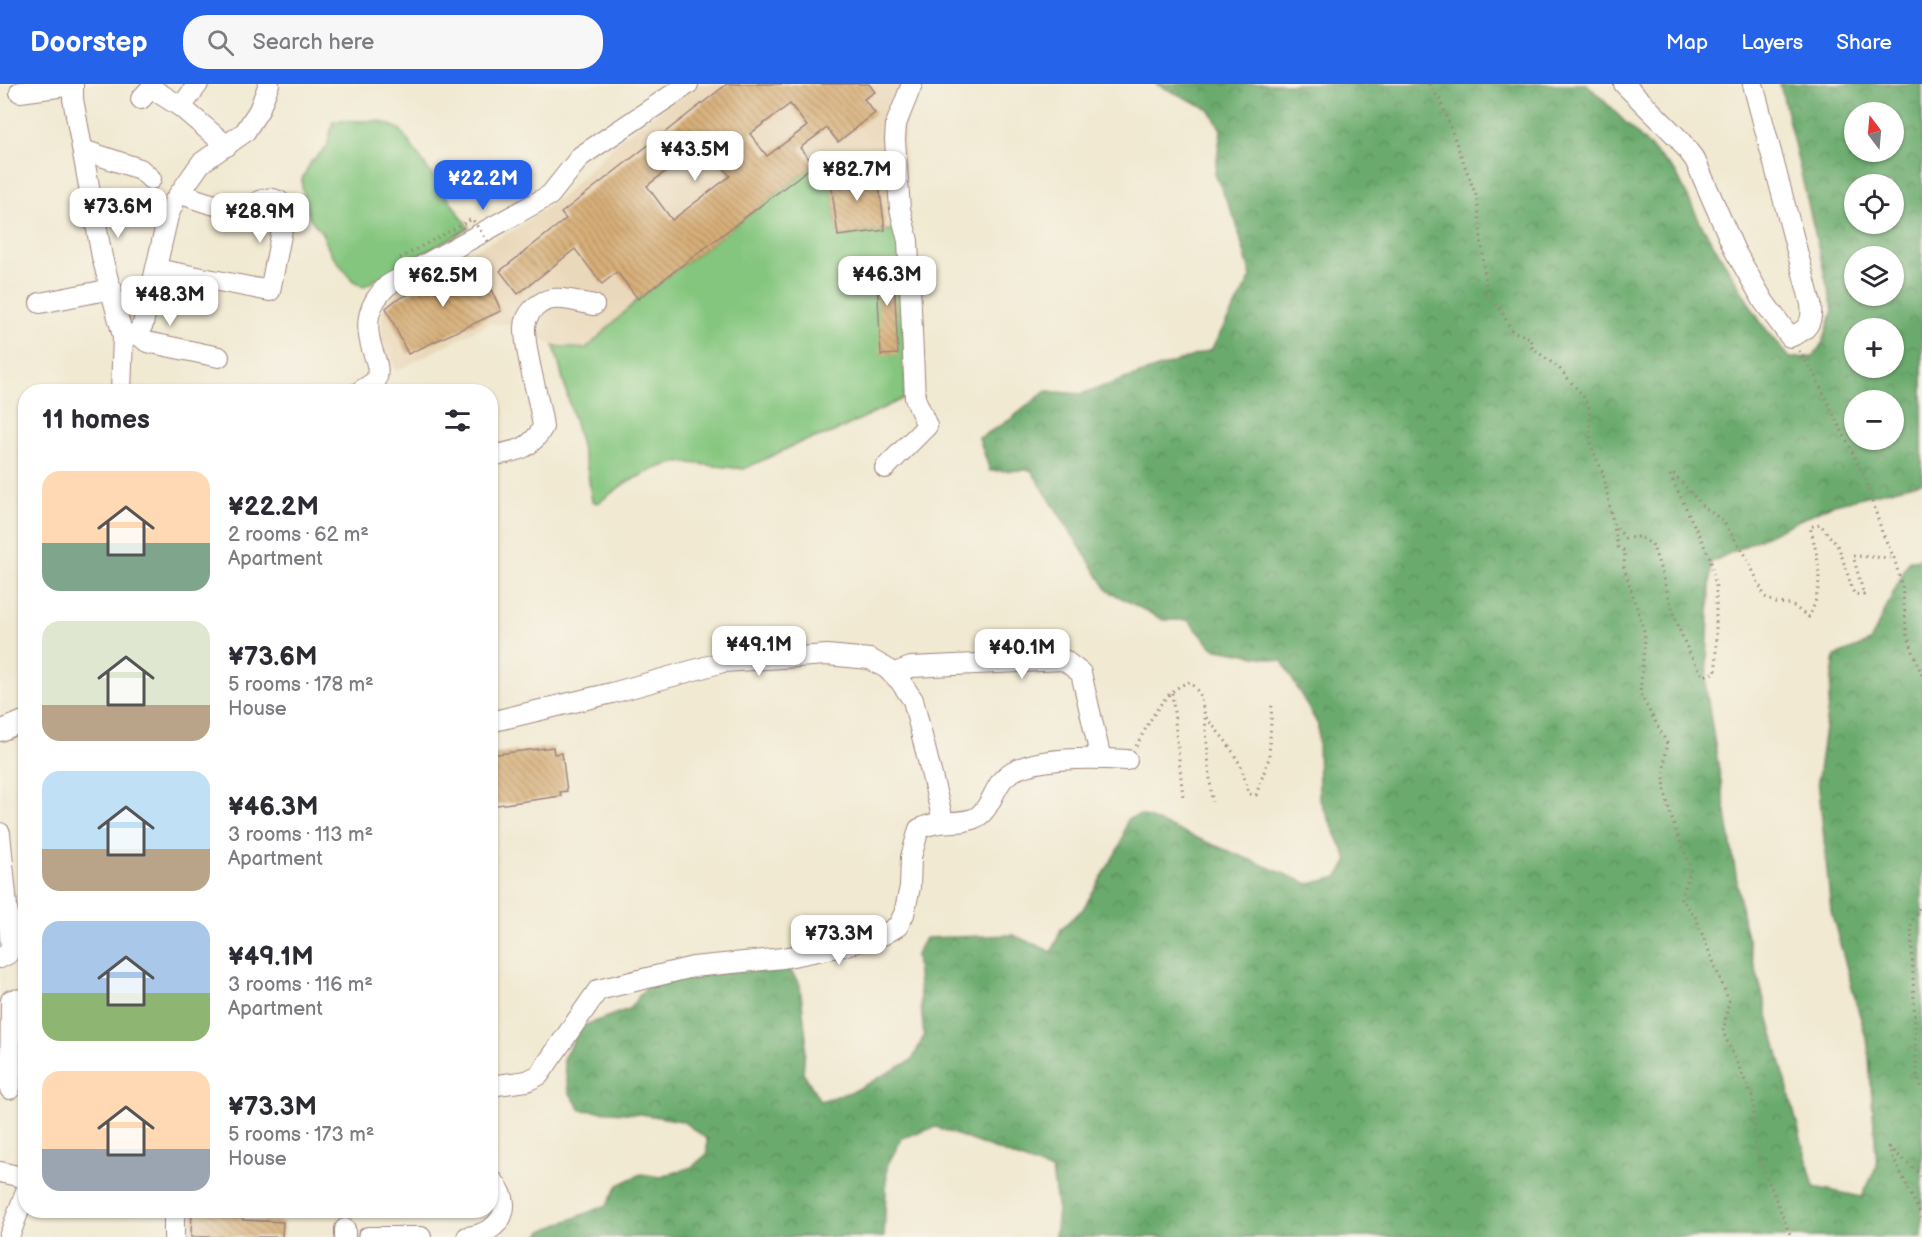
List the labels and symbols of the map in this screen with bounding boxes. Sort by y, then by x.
north arrow [1844,102,1904,162]
pin: ¥43.5M [646,131,744,182]
pin: ¥82.7M [808,151,906,202]
pin: ¥22.2M [434,160,532,211]
pin: ¥73.6M [69,188,167,239]
pin: ¥28.9M [211,193,309,244]
pin: ¥46.3M [838,256,936,307]
pin: ¥62.5M [394,257,492,308]
pin: ¥48.3M [121,276,219,327]
pin: ¥49.1M [710,626,808,677]
pin: ¥40.1M [973,629,1071,680]
pin: ¥73.3M [790,915,888,966]

